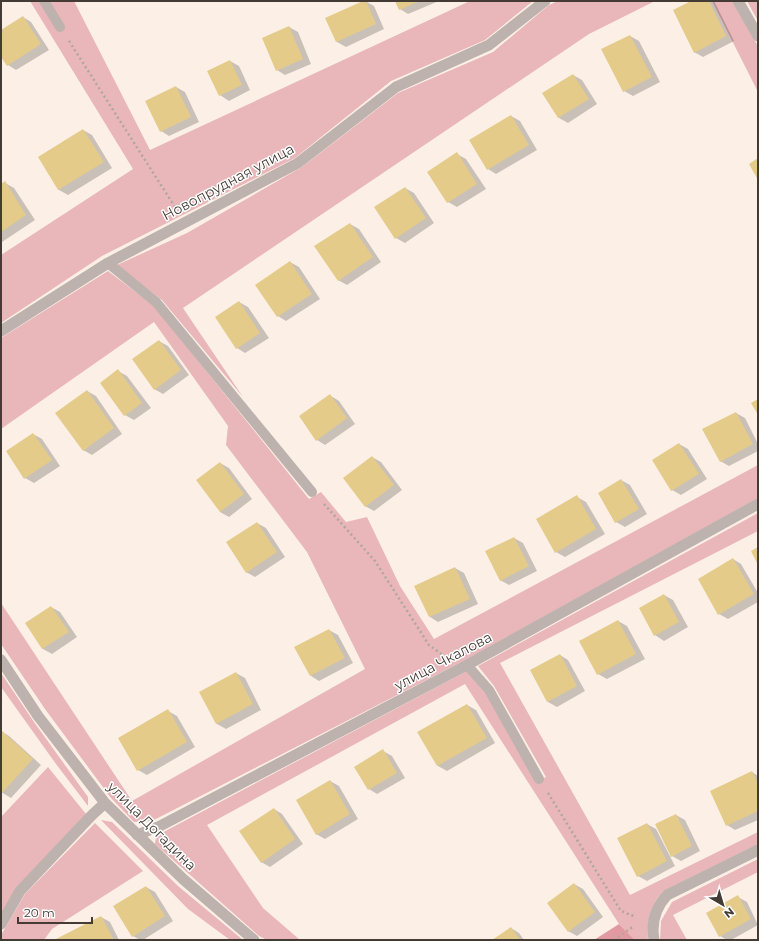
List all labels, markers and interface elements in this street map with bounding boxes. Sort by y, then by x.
street label: Новопрудная улица [159,140,297,224]
street label: улица Чкалова [390,628,495,695]
street label: улица Догадина [103,777,200,874]
north arrow [703,885,743,925]
scale bar [18,899,92,925]
text: 20 m [24,905,55,920]
text: N [721,905,737,921]

